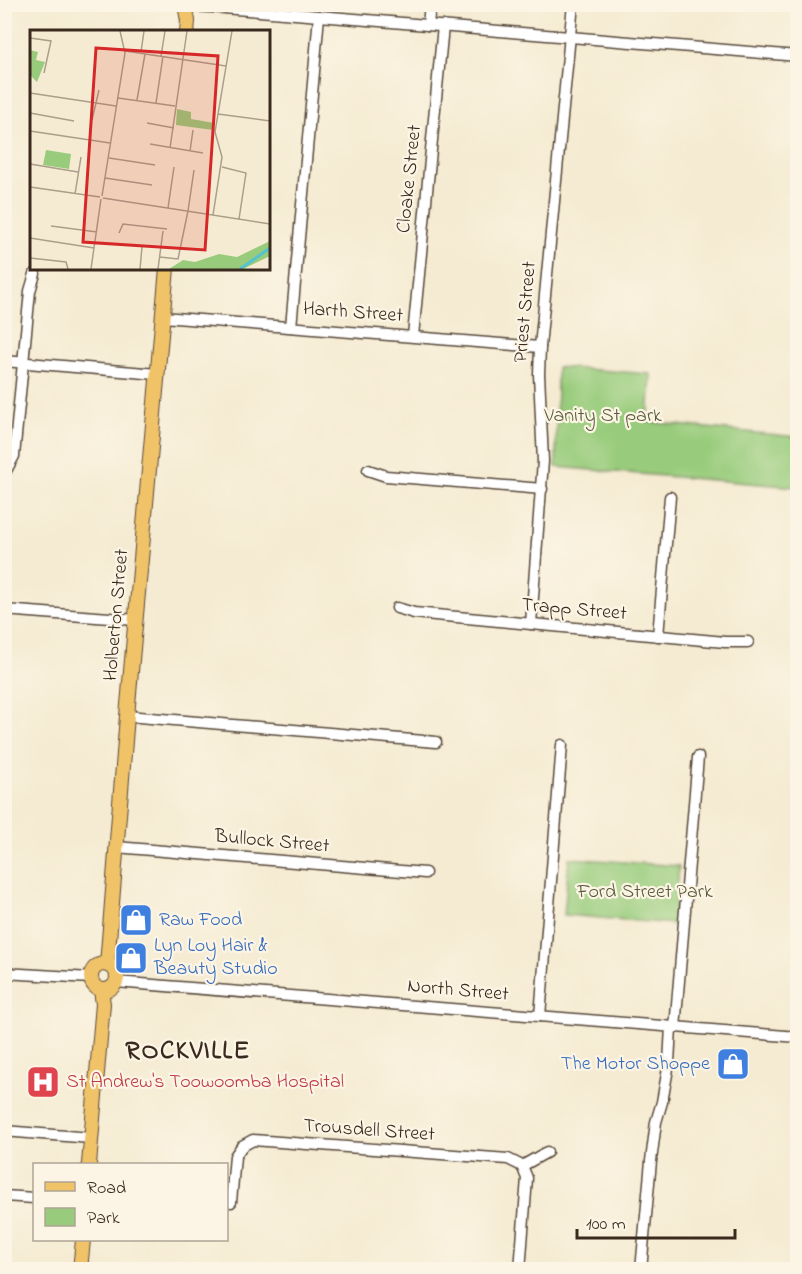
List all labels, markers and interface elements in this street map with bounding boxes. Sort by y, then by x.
inset map [30,30,270,270]
street label: Cloake Street [390,123,430,235]
street label: Priest Street [507,260,545,364]
street label: Harth Street [302,295,404,331]
park label: Vanity St park [543,402,662,431]
street label: Holberton Street [97,547,137,682]
street label: Trapp Street [520,591,628,629]
street label: Bullock Street [212,822,331,861]
park label: Ford Street Park [576,878,713,907]
shop icon: Raw Food [118,902,154,938]
place label: Raw Food [159,906,242,935]
place label: Lyn Loy Hair & Beauty Studio [153,932,278,984]
shop icon: Lyn Loy Hair & Beauty Studio [113,940,149,976]
street label: North Street [406,972,510,1010]
district label: ROCKVILLE [125,1033,251,1071]
shop icon: The Motor Shoppe [715,1046,751,1082]
place label: The Motor Shoppe [561,1050,710,1079]
hospital icon: St Andrew's Toowoomba Hospital [25,1064,61,1100]
place label: St Andrew's Toowoomba Hospital [66,1068,344,1097]
street label: Trousdell Street [302,1112,436,1150]
legend [33,1163,228,1241]
text: Road [87,1176,126,1202]
scale bar [577,1202,734,1240]
text: Park [87,1206,120,1232]
text: 100 m [586,1212,626,1238]

